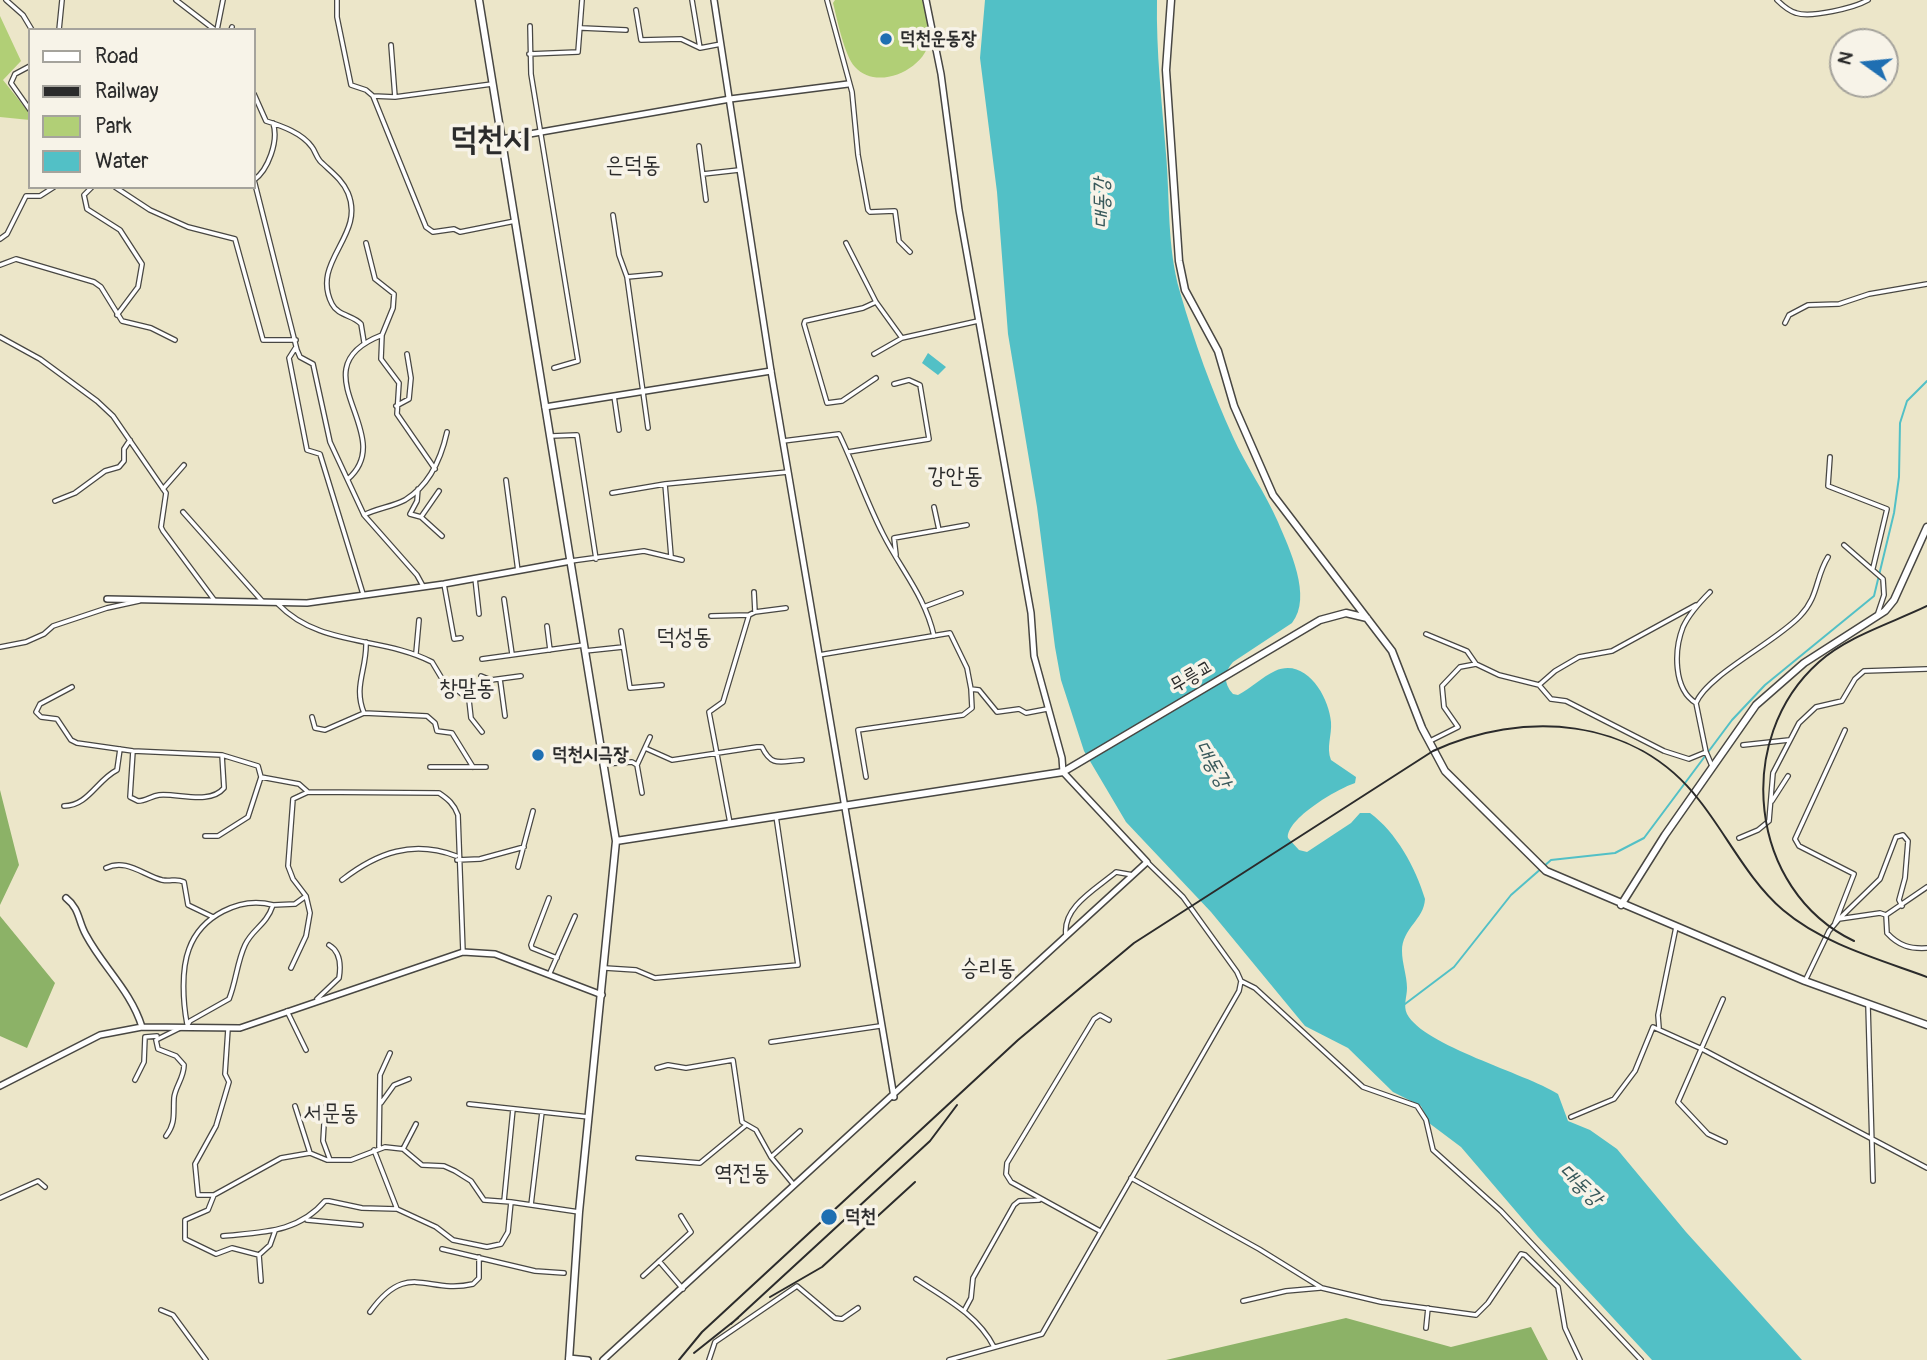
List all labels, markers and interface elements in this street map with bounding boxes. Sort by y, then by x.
legend [28,28,256,189]
place label: 덕천운동장 [900,28,976,50]
north arrow [1829,28,1899,98]
marker: 덕천운동장 [878,31,894,47]
text: Road [95,43,139,70]
text: N [1832,49,1859,67]
text: Railway [95,78,159,105]
text: Park [95,113,132,140]
district label: 덕천시 [450,121,530,161]
text: Water [95,148,148,175]
district label: 은덕동 [605,152,661,180]
water label: 대동강 [1090,178,1116,228]
district label: 강안동 [927,463,983,491]
district label: 덕성동 [656,624,712,652]
street label: 무릉교 [1166,656,1218,698]
district label: 창말동 [439,675,495,703]
water label: 대동강 [1188,737,1236,793]
place label: 덕천시극장 [552,744,628,766]
marker: 덕천시극장 [530,747,546,763]
district label: 승리동 [960,955,1016,983]
district label: 서문동 [303,1100,359,1128]
water label: 대동강 [1553,1159,1607,1213]
district label: 역전동 [714,1160,770,1188]
place label: 덕천 [845,1206,876,1228]
marker: 덕천 [819,1207,839,1227]

